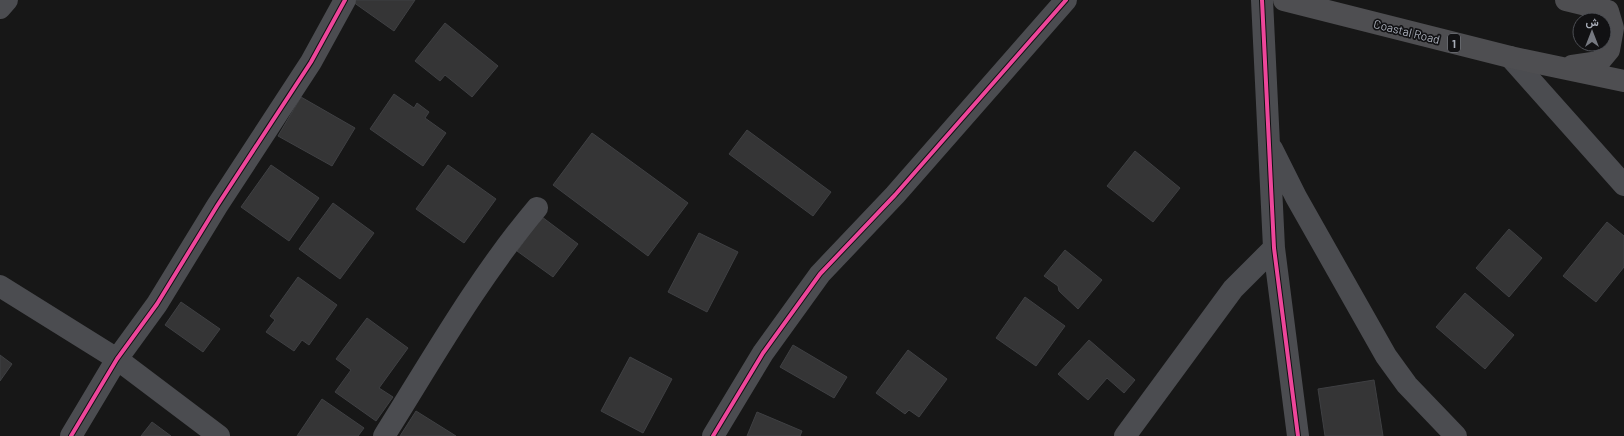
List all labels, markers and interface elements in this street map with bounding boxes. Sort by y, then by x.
north arrow [1572,12,1612,52]
text: ش [1585,15,1599,29]
street label: Coastal Road [1372,16,1442,46]
road number: 1 [1448,34,1460,52]

